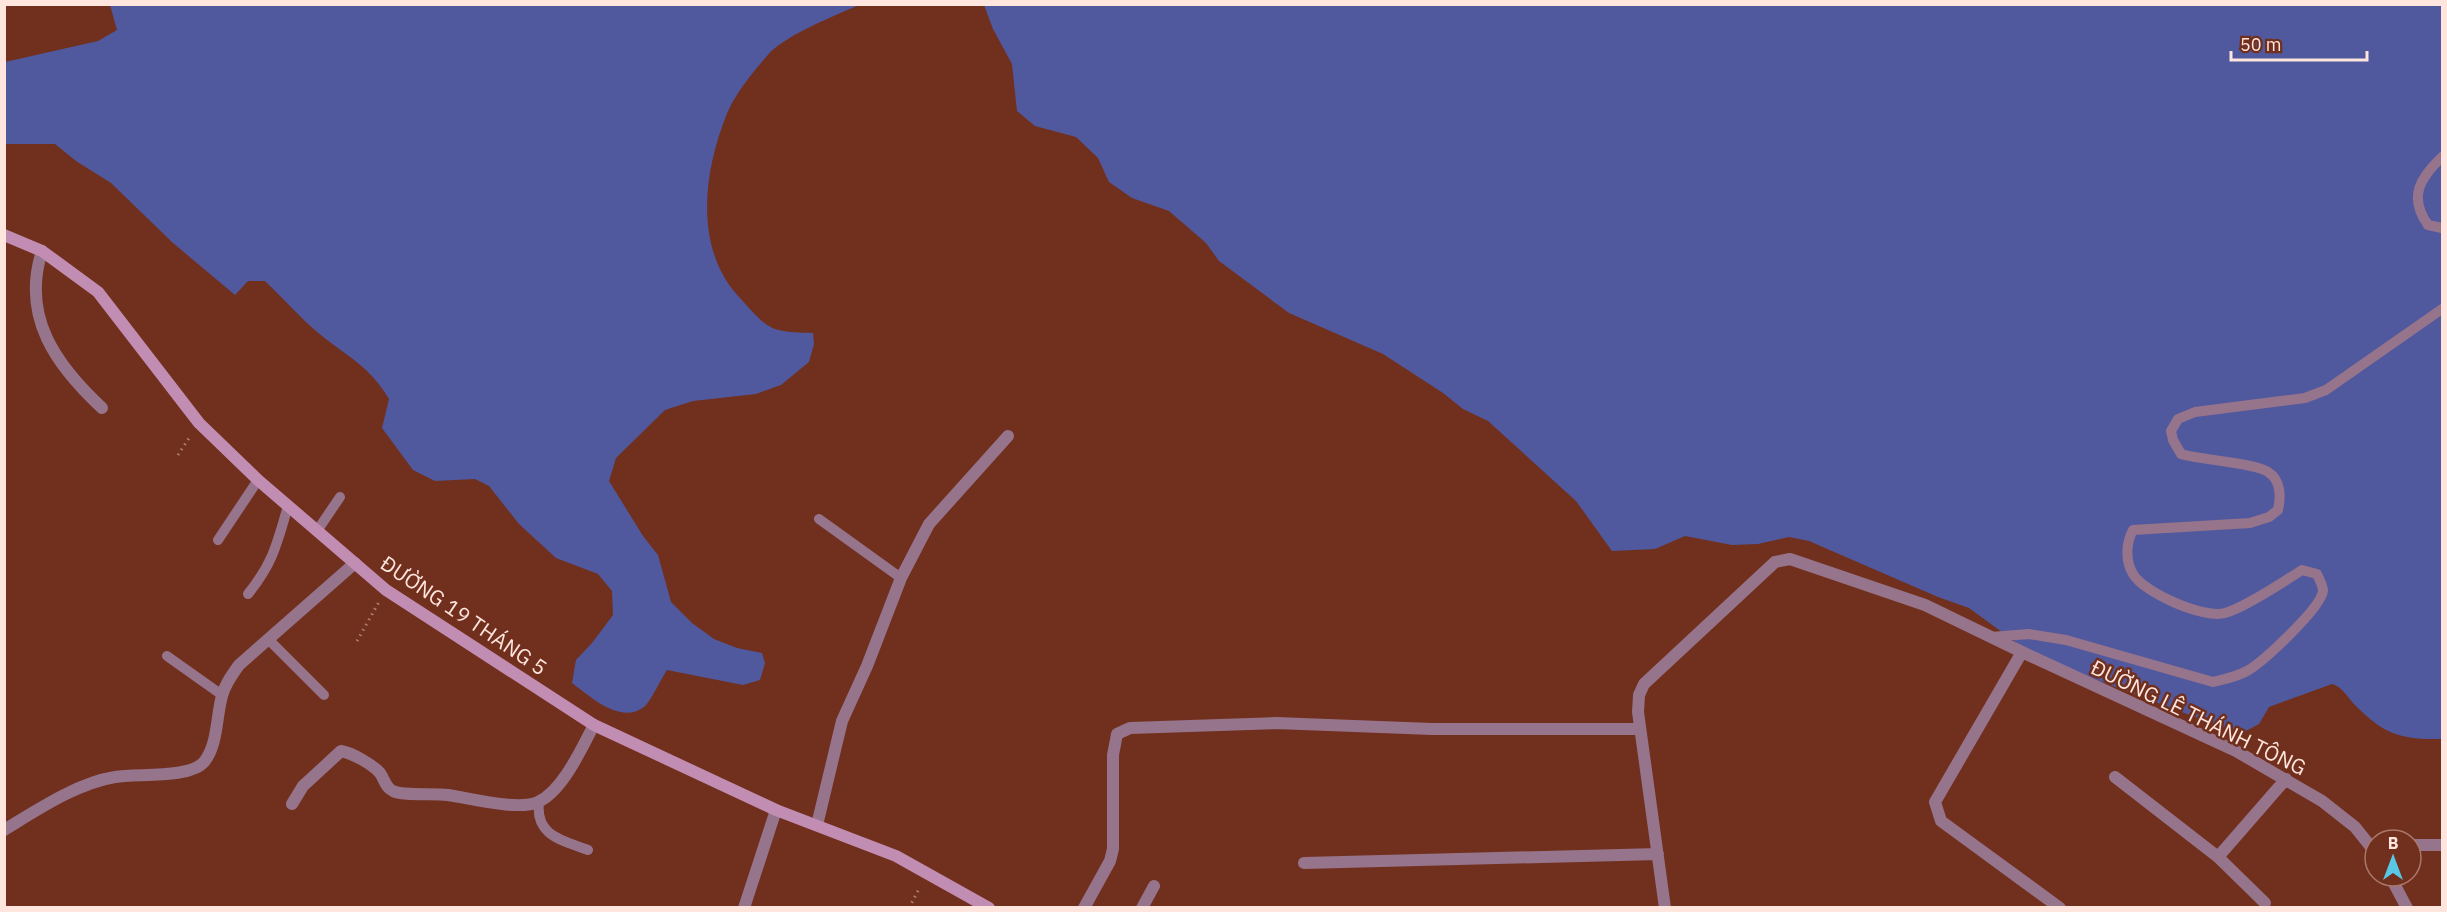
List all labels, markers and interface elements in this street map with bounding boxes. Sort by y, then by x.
scale bar [2231,24,2368,62]
text: 50 m [2240,33,2282,56]
street label: ĐƯỜNG 19 THÁNG 5 [375,549,553,681]
street label: ĐƯỜNG LÊ THÁNH TÔNG [2087,653,2311,781]
north arrow [2363,828,2423,888]
text: B [2388,833,2399,853]

